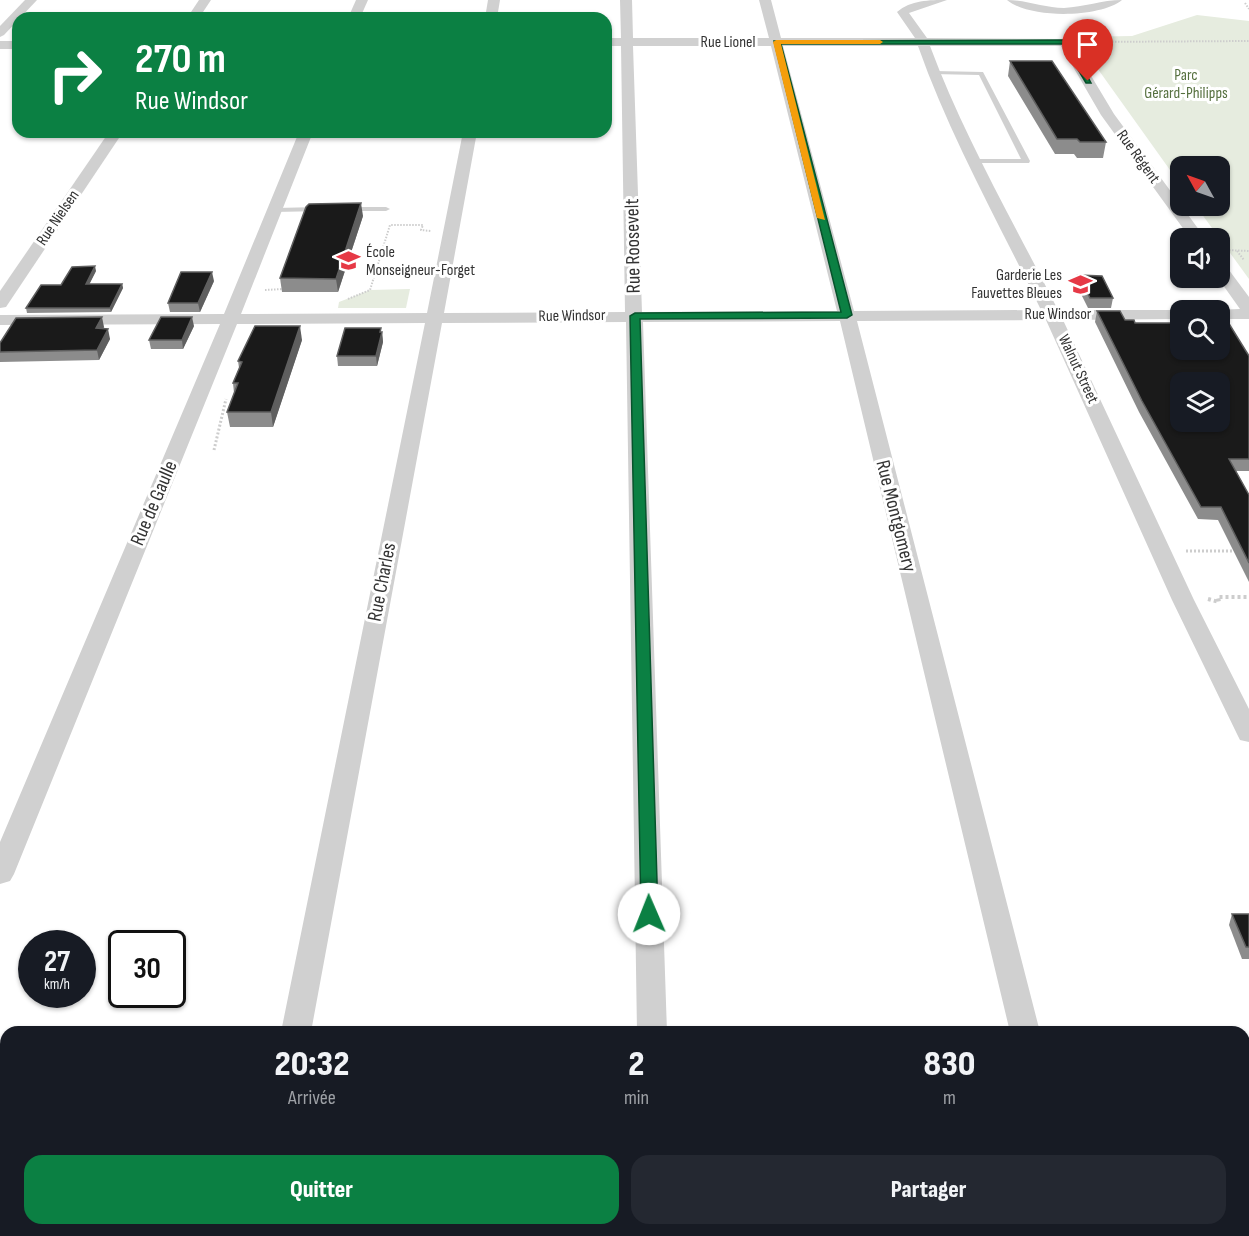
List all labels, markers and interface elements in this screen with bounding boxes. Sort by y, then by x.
pin [1062,19,1113,81]
icon: arrive [1071,28,1104,61]
street label: Rue Lionel [701,33,755,52]
text: 270 m [135,34,226,85]
icon: right [36,36,114,114]
park label: Parc Gérard-Philipps [1144,66,1228,103]
text: Rue Windsor [135,85,248,117]
street label: Rue Régent [1112,127,1164,187]
north arrow [1170,156,1230,216]
map controls [1170,156,1230,432]
street label: Rue Nielsen [33,187,83,249]
street label: Rue Roosevelt [620,198,646,294]
button: sound [1170,228,1230,288]
place label: École Monseigneur-Forget [366,243,475,280]
school or university icon: École Monseigneur-Forget [335,248,361,274]
place label: Garderie Les Fauvettes Bleues [971,266,1062,303]
school or university icon: Garderie Les Fauvettes Bleues [1067,271,1093,297]
button: search [1170,300,1230,360]
street label: Rue Windsor [1025,305,1092,324]
street label: Rue Windsor [538,306,606,326]
street label: Walnut Street [1054,332,1102,407]
button: layers [1170,372,1230,432]
street label: Rue de Gaulle [125,457,183,549]
street label: Rue Montgomery [871,458,922,575]
street label: Rue Charles [363,541,401,623]
position arrow [617,882,681,946]
speed limit sign: 30 [108,930,186,1008]
text: 27 [44,944,70,980]
text: km/h [44,975,70,994]
text: 20:32 [275,1043,349,1086]
text: 2 [628,1043,645,1086]
text: 830 [924,1043,975,1086]
text: Arrivée [288,1086,336,1110]
text: min [624,1086,649,1110]
text: m [943,1086,956,1110]
button: Quitter [24,1155,619,1224]
button: Partager [631,1155,1226,1224]

